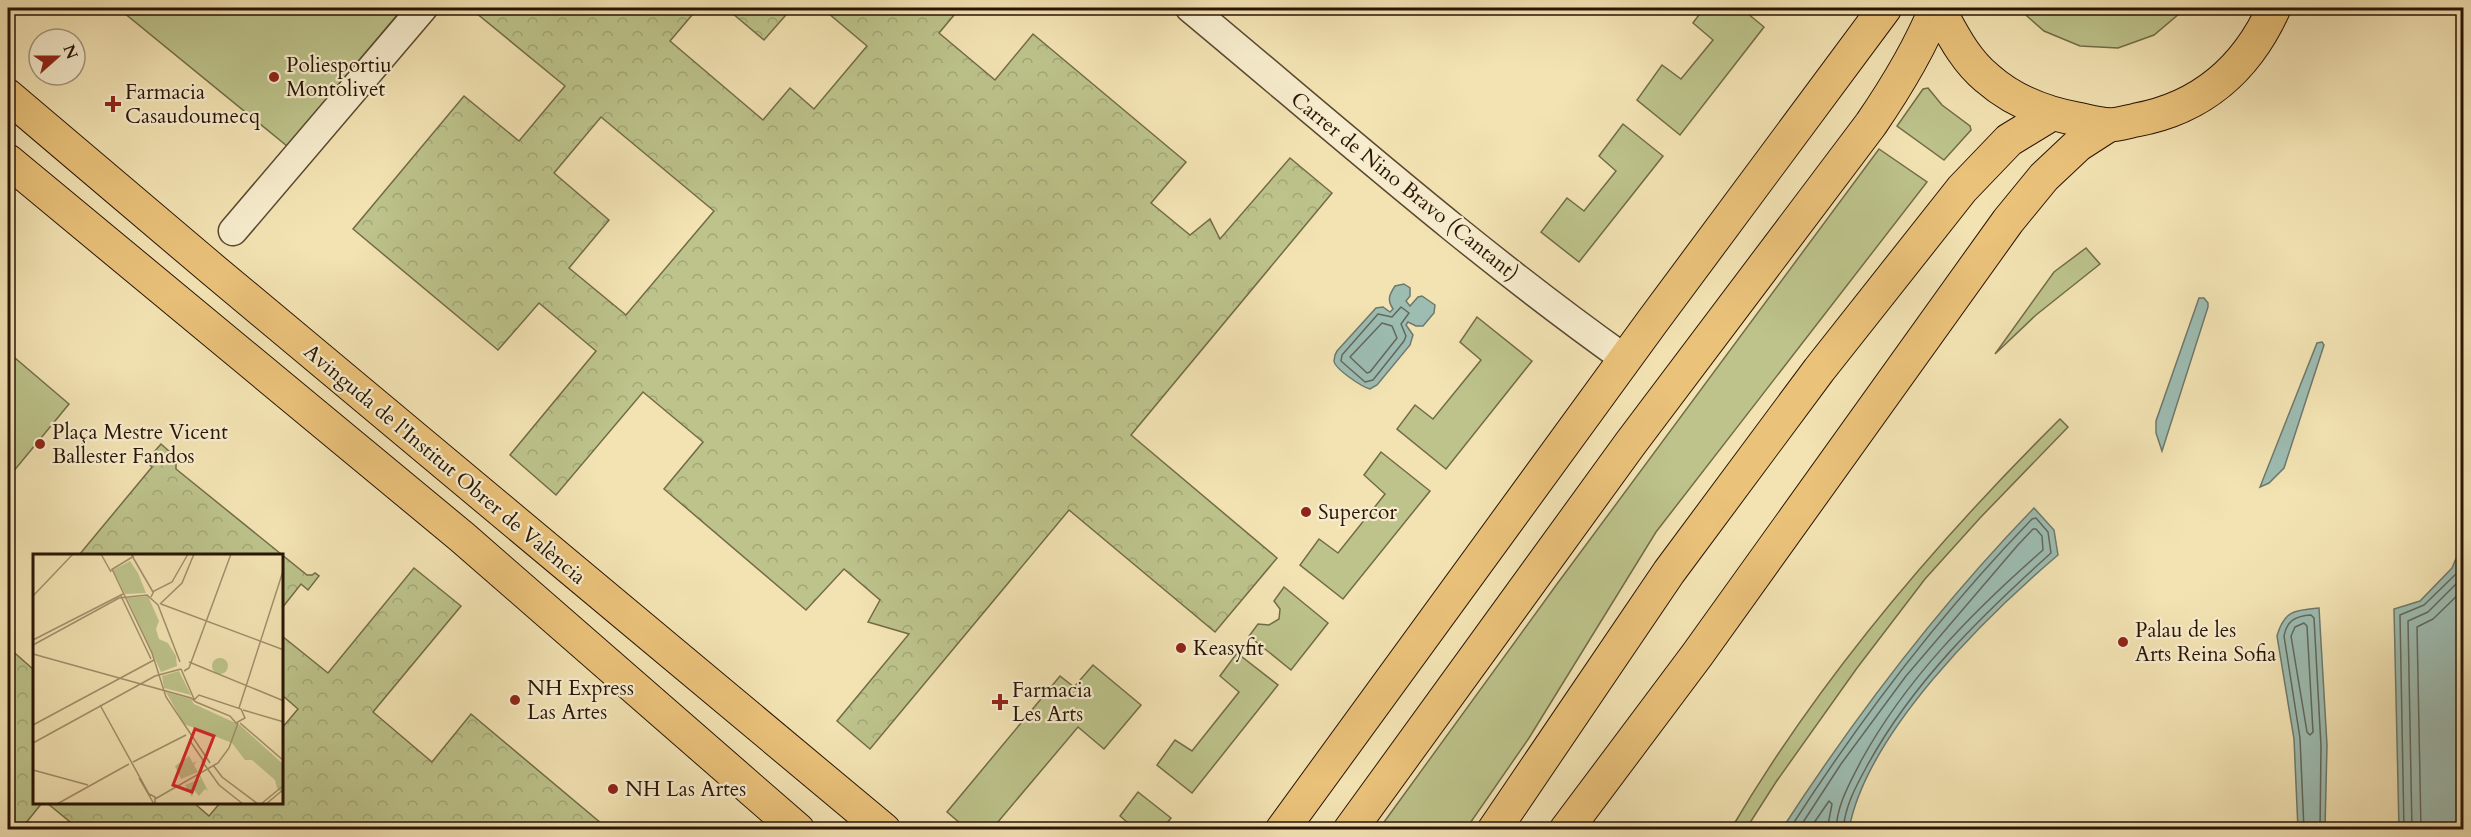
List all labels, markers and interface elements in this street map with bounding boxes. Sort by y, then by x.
north arrow [27,27,87,87]
text: N [57,42,83,63]
place label: Poliesportiu Montolivet [286,51,392,104]
marker: Poliesportiu Montolivet [267,70,281,84]
place label: Farmacia Casaudoumecq [125,78,261,131]
street label: Carrer de Nino Bravo (Cantant) [1285,85,1525,288]
marker: Farmacia Casaudoumecq [106,97,120,111]
street label: Avinguda de l'Institut Obrer de València [297,337,592,591]
place label: Plaça Mestre Vicent Ballester Fandos [52,418,228,471]
marker: Plaça Mestre Vicent Ballester Fandos [33,437,47,451]
place label: Supercor [1318,498,1397,527]
marker: Supercor [1299,505,1313,519]
inset map [33,554,284,804]
place label: Palau de les Arts Reina Sofia [2135,616,2276,669]
place label: Keasyfit [1193,634,1264,663]
marker: Palau de les Arts Reina Sofia [2116,635,2130,649]
marker: Keasyfit [1174,641,1188,655]
place label: NH Express Las Artes [527,674,634,727]
place label: Farmacia Les Arts [1012,676,1092,729]
marker: NH Express Las Artes [508,693,522,707]
marker: Farmacia Les Arts [993,695,1007,709]
place label: NH Las Artes [625,775,746,804]
marker: NH Las Artes [606,782,620,796]

